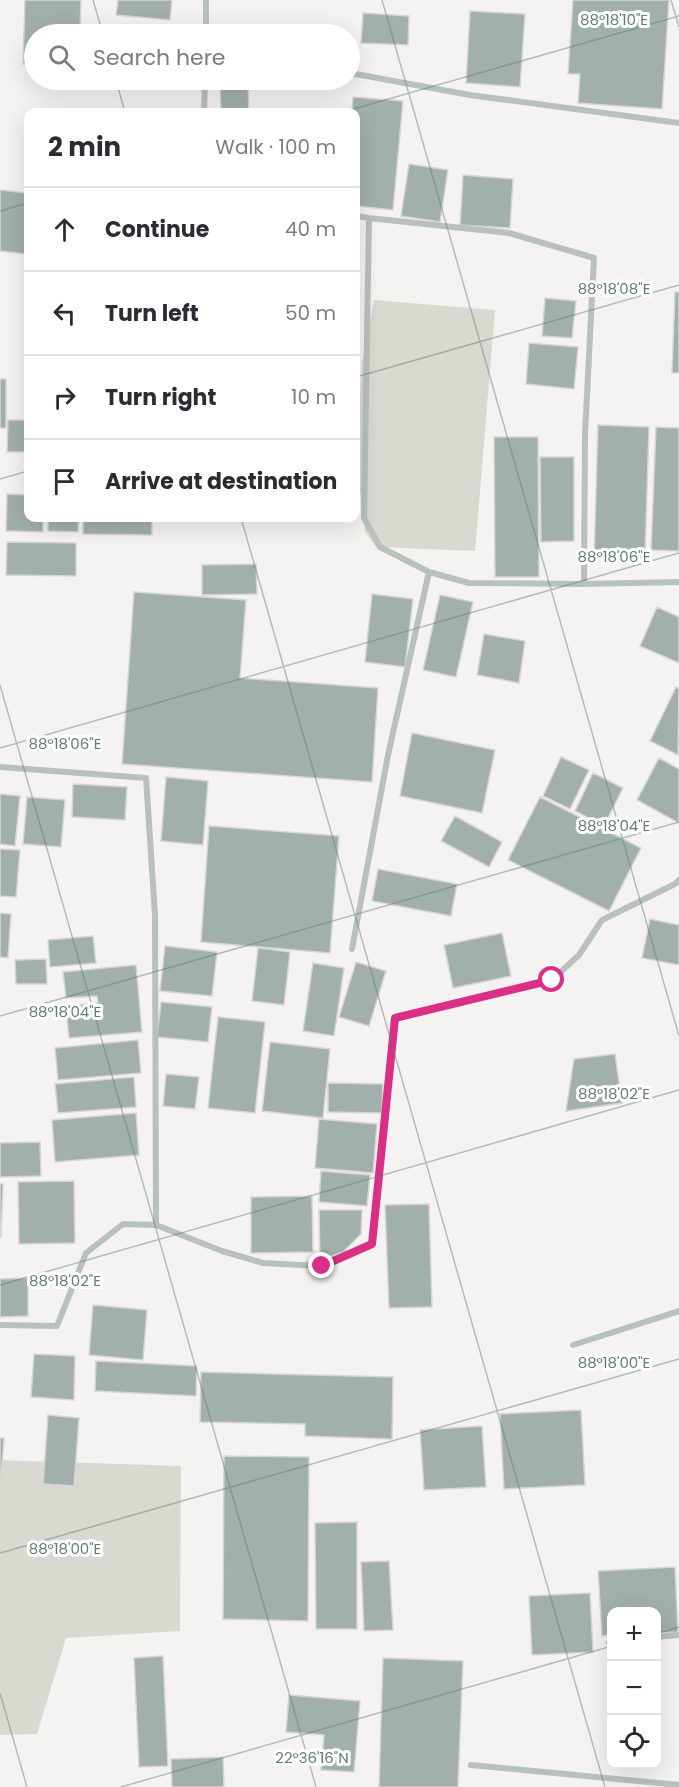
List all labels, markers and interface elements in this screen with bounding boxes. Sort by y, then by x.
text: 88°18'10"E [580,9,648,30]
search box [24,24,360,90]
icon: search [45,41,78,74]
text: Search here [93,42,226,73]
text: 2 min [48,129,121,165]
text: Walk · 100 m [215,133,336,161]
icon: ahead [48,213,81,246]
text: Continue [105,214,209,245]
text: 40 m [285,215,336,243]
text: 88°18'08"E [578,278,650,299]
icon: left [48,297,81,330]
text: Turn left [105,298,199,329]
text: 50 m [285,299,336,327]
icon: right [48,381,81,414]
text: Turn right [105,382,216,413]
text: 10 m [291,383,336,411]
icon: arrive [48,465,81,498]
text: Arrive at destination [105,466,337,497]
text: 88°18'06"E [578,546,650,567]
text: 88°18'06"E [29,733,101,754]
text: 88°18'04"E [578,815,650,836]
route start [538,966,564,992]
text: 88°18'04"E [29,1001,101,1022]
text: 88°18'02"E [578,1083,650,1104]
route end [308,1252,334,1278]
text: 88°18'02"E [29,1270,101,1291]
text: 88°18'00"E [578,1352,650,1373]
text: 88°18'00"E [29,1538,101,1559]
map controls [607,1607,661,1769]
button: + [607,1607,661,1661]
button: − [607,1661,661,1715]
button: locate [607,1715,661,1769]
text: 22°36'16"N [275,1747,349,1768]

